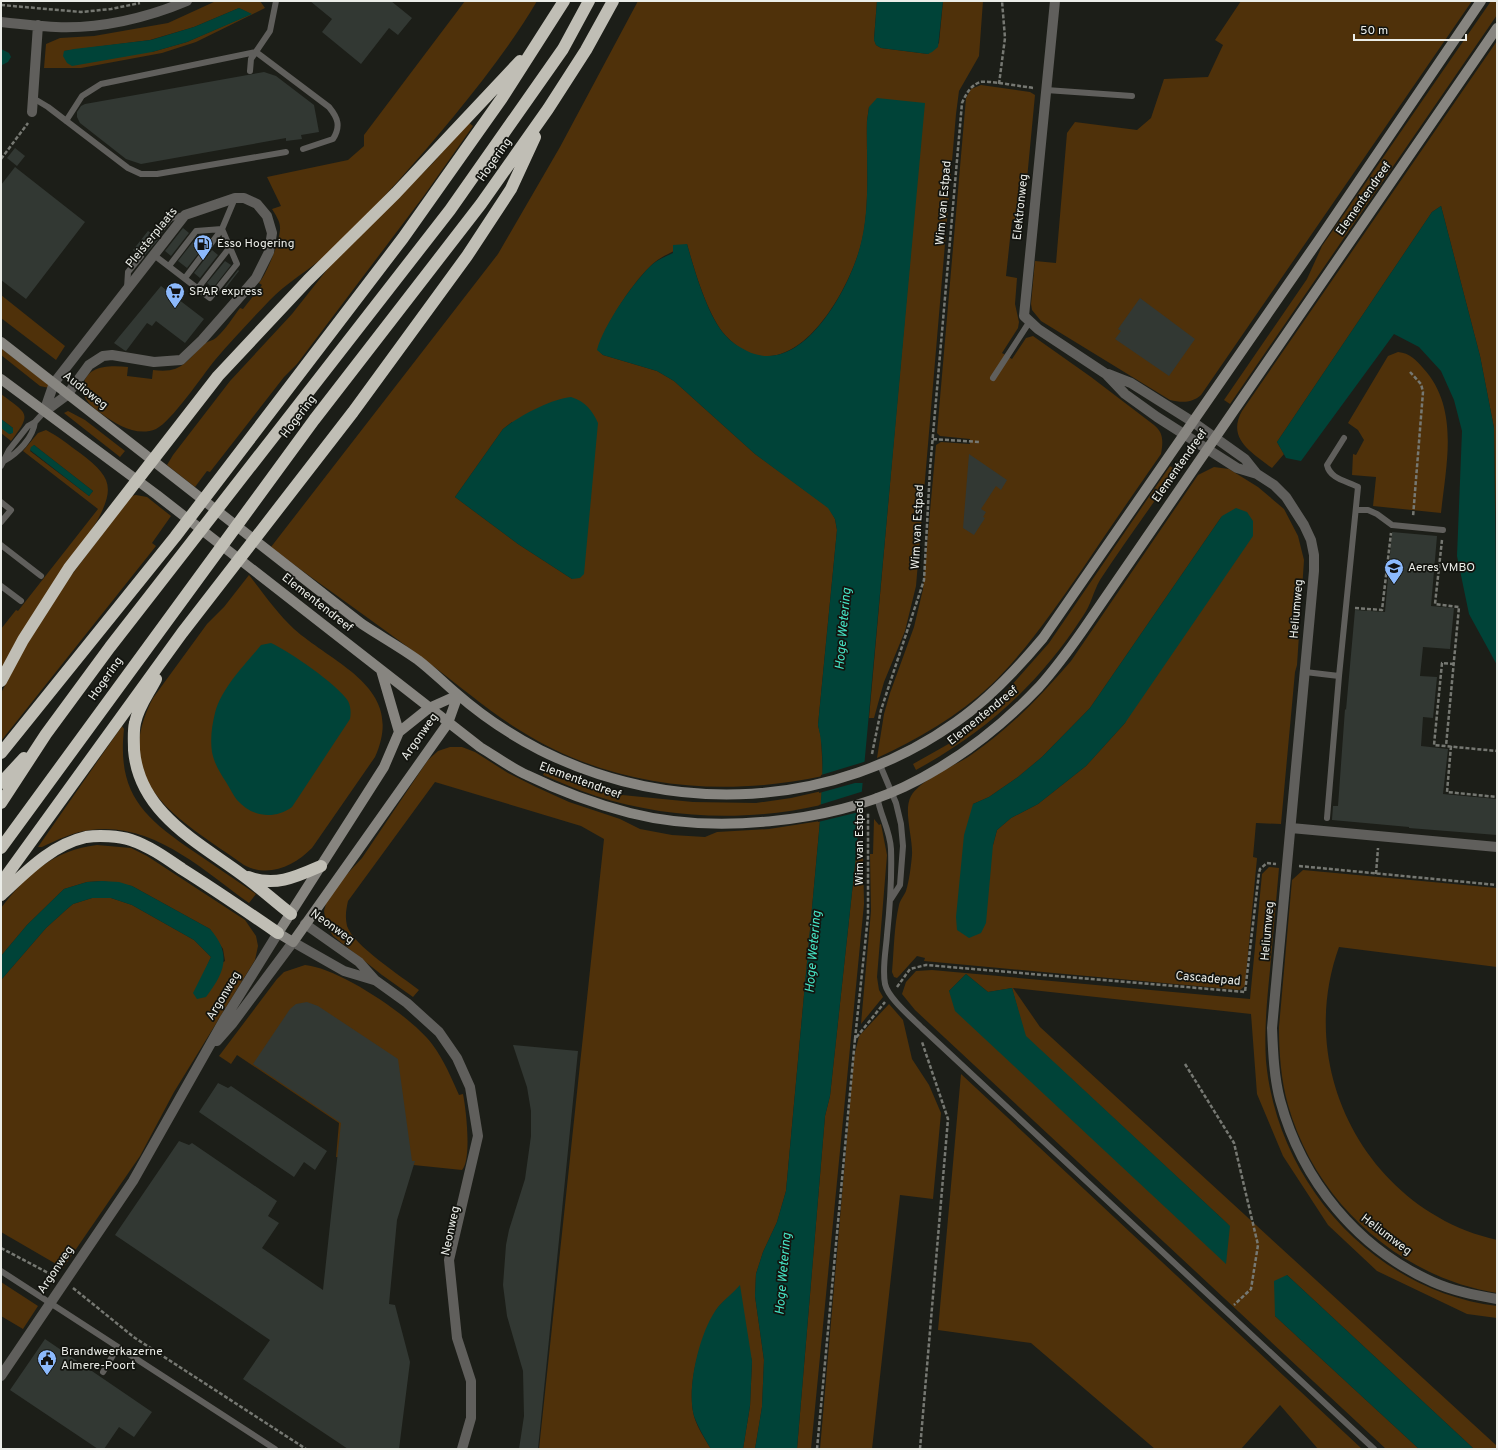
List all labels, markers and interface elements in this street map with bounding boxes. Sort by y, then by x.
scale bar [1354,16,1466,42]
text: 50 m [1360,23,1388,39]
street label: Hogering [474,135,516,185]
street label: Elementendreef [1333,159,1395,239]
street label: Wim van Estpad [932,160,956,246]
street label: Elektronweg [1010,173,1032,241]
street label: Pleisterplaats [123,204,181,272]
fuel station icon: Esso Hogering [192,233,214,261]
place label: Esso Hogering [217,236,295,252]
supermarket icon: SPAR express [164,281,186,309]
place label: SPAR express [189,284,262,300]
street label: Audioweg [59,368,111,414]
street label: Hogering [278,392,320,442]
street label: Elementendreef [1149,426,1211,506]
street label: Wim van Estpad [908,484,928,570]
school or university icon: Aeres VMBO [1383,557,1405,585]
place label: Aeres VMBO [1408,560,1475,576]
street label: Elementendreef [278,570,356,636]
street label: Heliumweg [1286,578,1308,640]
water label: Hoge Wetering [832,586,856,671]
street label: Hogering [85,654,127,704]
street label: Elementendreef [944,683,1022,749]
street label: Argonweg [398,710,442,764]
street label: Elementendreef [537,759,623,803]
street label: Wim van Estpad [852,801,868,885]
street label: Heliumweg [1257,900,1279,962]
street label: Neonweg [307,906,357,948]
water label: Hoge Wetering [802,909,826,994]
street label: Cascadepad [1175,968,1241,990]
street label: Argonweg [203,969,245,1023]
street label: Neonweg [438,1205,464,1257]
street label: Heliumweg [1357,1211,1415,1259]
water label: Hoge Wetering [772,1231,796,1316]
street label: Argonweg [34,1243,78,1297]
place label: Brandweerkazerne Almere-Poort [61,1344,163,1374]
public building icon: Brandweerkazerne Almere-Poort [36,1348,58,1376]

